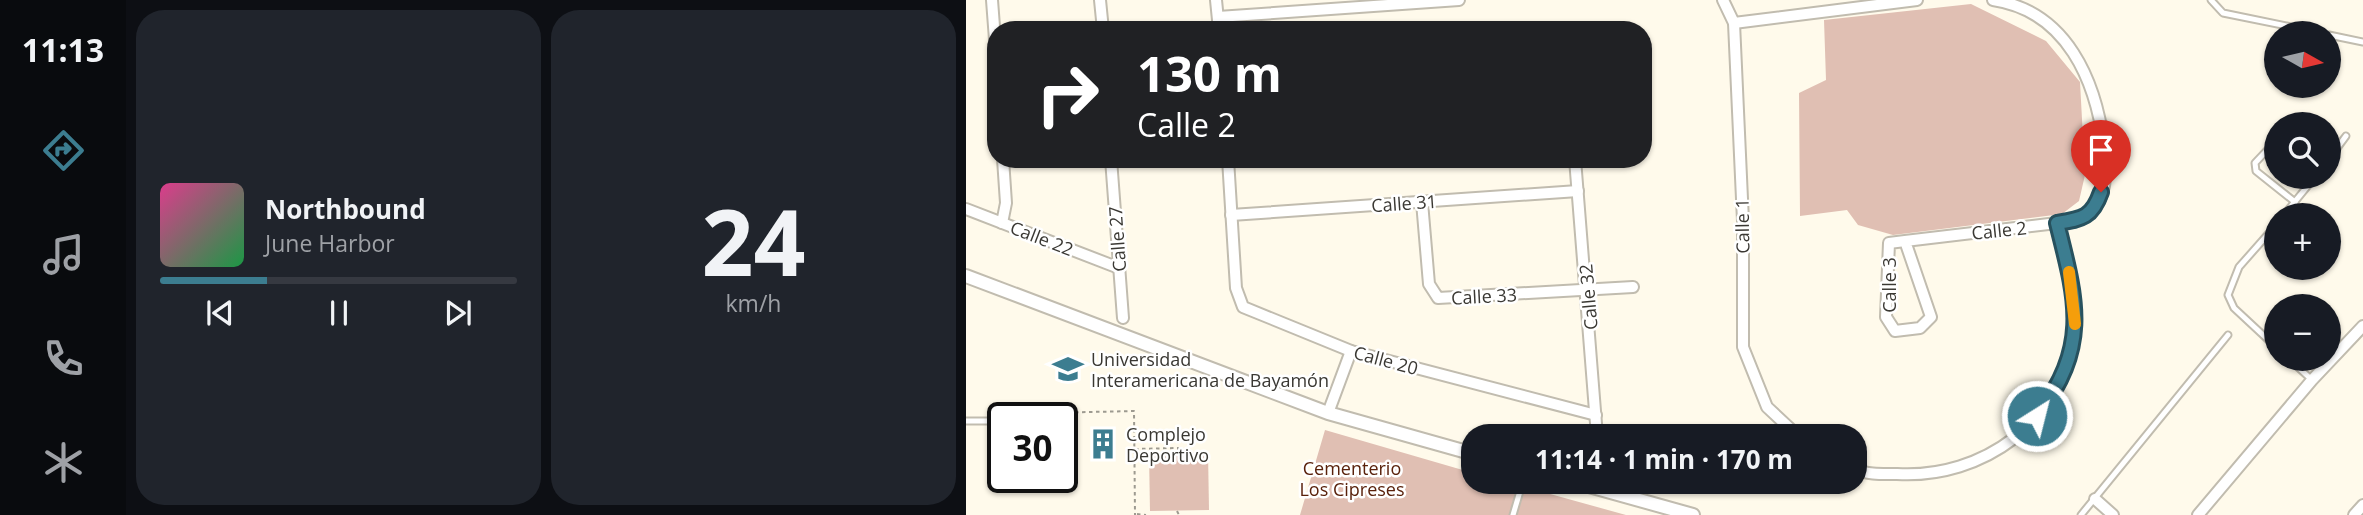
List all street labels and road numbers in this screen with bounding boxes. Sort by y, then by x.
street label: Calle 31 [1370,189,1438,217]
street label: Calle 1 [1730,198,1754,254]
street label: Calle 27 [1103,205,1131,273]
street label: Calle 22 [1007,215,1077,261]
street label: Calle 2 [1970,215,2028,245]
street label: Calle 3 [1877,257,1901,313]
street label: Calle 32 [1573,263,1603,331]
street label: Calle 33 [1451,282,1517,310]
street label: Calle 20 [1351,340,1421,380]

